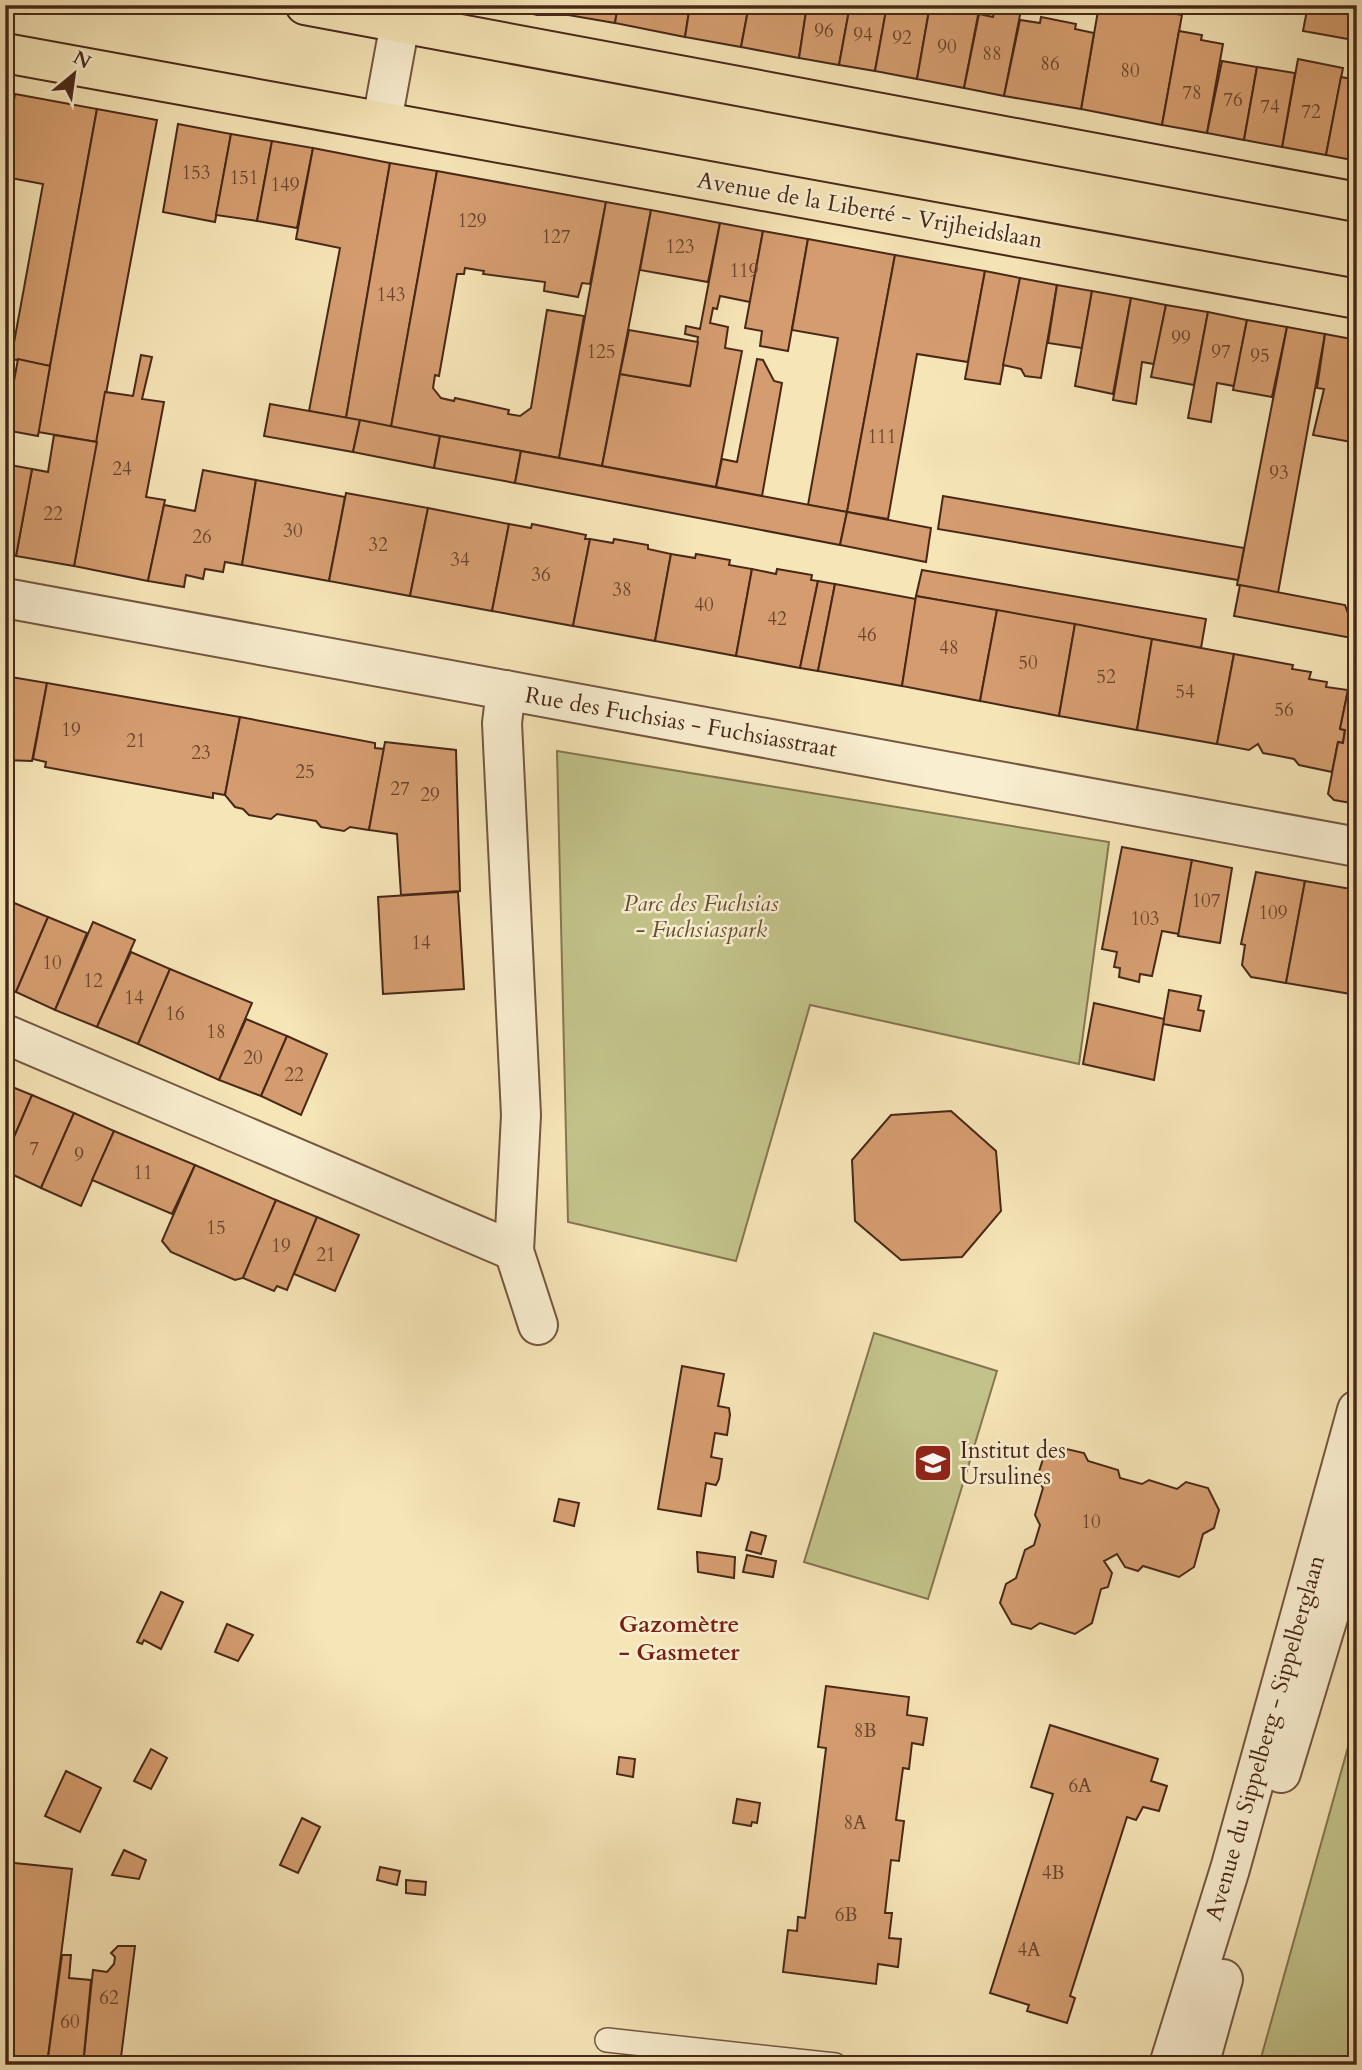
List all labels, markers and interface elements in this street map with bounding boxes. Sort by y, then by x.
house number: 96 [814,18,834,44]
house number: 94 [853,22,873,48]
house number: 92 [892,25,912,51]
house number: 90 [937,34,957,60]
north arrow [38,38,108,108]
house number: 88 [982,41,1002,67]
text: N [68,45,96,76]
house number: 86 [1040,51,1060,77]
house number: 80 [1120,58,1140,84]
house number: 78 [1182,80,1202,106]
house number: 76 [1223,87,1243,113]
house number: 74 [1260,94,1280,120]
house number: 72 [1301,99,1321,125]
house number: 153 [181,160,211,186]
street label: Avenue de la Liberté - Vrijheidslaan [695,164,1045,256]
house number: 151 [229,165,259,191]
house number: 149 [270,172,300,198]
house number: 129 [457,208,487,234]
house number: 127 [541,224,571,250]
house number: 123 [665,234,695,260]
house number: 119 [729,258,759,284]
house number: 143 [376,282,406,308]
house number: 99 [1171,325,1191,351]
house number: 125 [586,339,616,365]
house number: 97 [1211,339,1231,365]
house number: 95 [1250,343,1270,369]
house number: 111 [867,424,897,450]
house number: 24 [112,456,132,482]
house number: 93 [1269,460,1289,486]
house number: 22 [43,501,63,527]
house number: 30 [283,518,303,544]
house number: 26 [192,524,212,550]
house number: 32 [368,532,388,558]
house number: 34 [450,547,470,573]
house number: 36 [531,562,551,588]
house number: 38 [612,577,632,603]
house number: 40 [694,592,714,618]
house number: 42 [767,606,787,632]
house number: 46 [857,622,877,648]
house number: 48 [939,635,959,661]
house number: 50 [1018,650,1038,676]
house number: 52 [1096,664,1116,690]
street label: Rue des Fuchsias - Fuchsiasstraat [523,679,839,765]
house number: 54 [1175,679,1195,705]
house number: 56 [1274,697,1294,723]
house number: 19 [61,717,81,743]
house number: 21 [126,728,146,754]
house number: 23 [191,740,211,766]
house number: 25 [295,759,315,785]
house number: 27 [390,776,410,802]
house number: 29 [420,782,440,808]
park label: Parc des Fuchsias - Fuchsiaspark [623,888,779,945]
house number: 107 [1191,888,1221,914]
house number: 109 [1258,900,1288,926]
house number: 103 [1130,906,1160,932]
house number: 14 [411,930,431,956]
house number: 10 [42,950,62,976]
house number: 12 [83,968,103,994]
house number: 14 [124,985,144,1011]
house number: 16 [165,1001,185,1027]
house number: 18 [206,1019,226,1045]
house number: 20 [243,1045,263,1071]
house number: 22 [284,1062,304,1088]
house number: 7 [29,1136,39,1162]
house number: 9 [74,1142,84,1168]
house number: 11 [133,1160,153,1186]
house number: 15 [206,1215,226,1241]
house number: 19 [271,1233,291,1259]
house number: 21 [316,1242,336,1268]
place label: Institut des Ursulines [960,1435,1066,1492]
school or university icon: Institut des Ursulines [912,1442,954,1484]
house number: 10 [1081,1509,1101,1535]
street label: Avenue du Sippelberg - Sippelberglaan [1198,1552,1332,1924]
district label: Gazomètre - Gasmeter [618,1608,740,1669]
house number: 8B [854,1718,876,1744]
house number: 6A [1068,1773,1092,1799]
house number: 8A [843,1810,867,1836]
house number: 4B [1042,1860,1064,1886]
house number: 6B [835,1902,857,1928]
house number: 4A [1017,1937,1041,1963]
house number: 62 [99,1985,119,2011]
house number: 60 [60,2009,80,2035]

